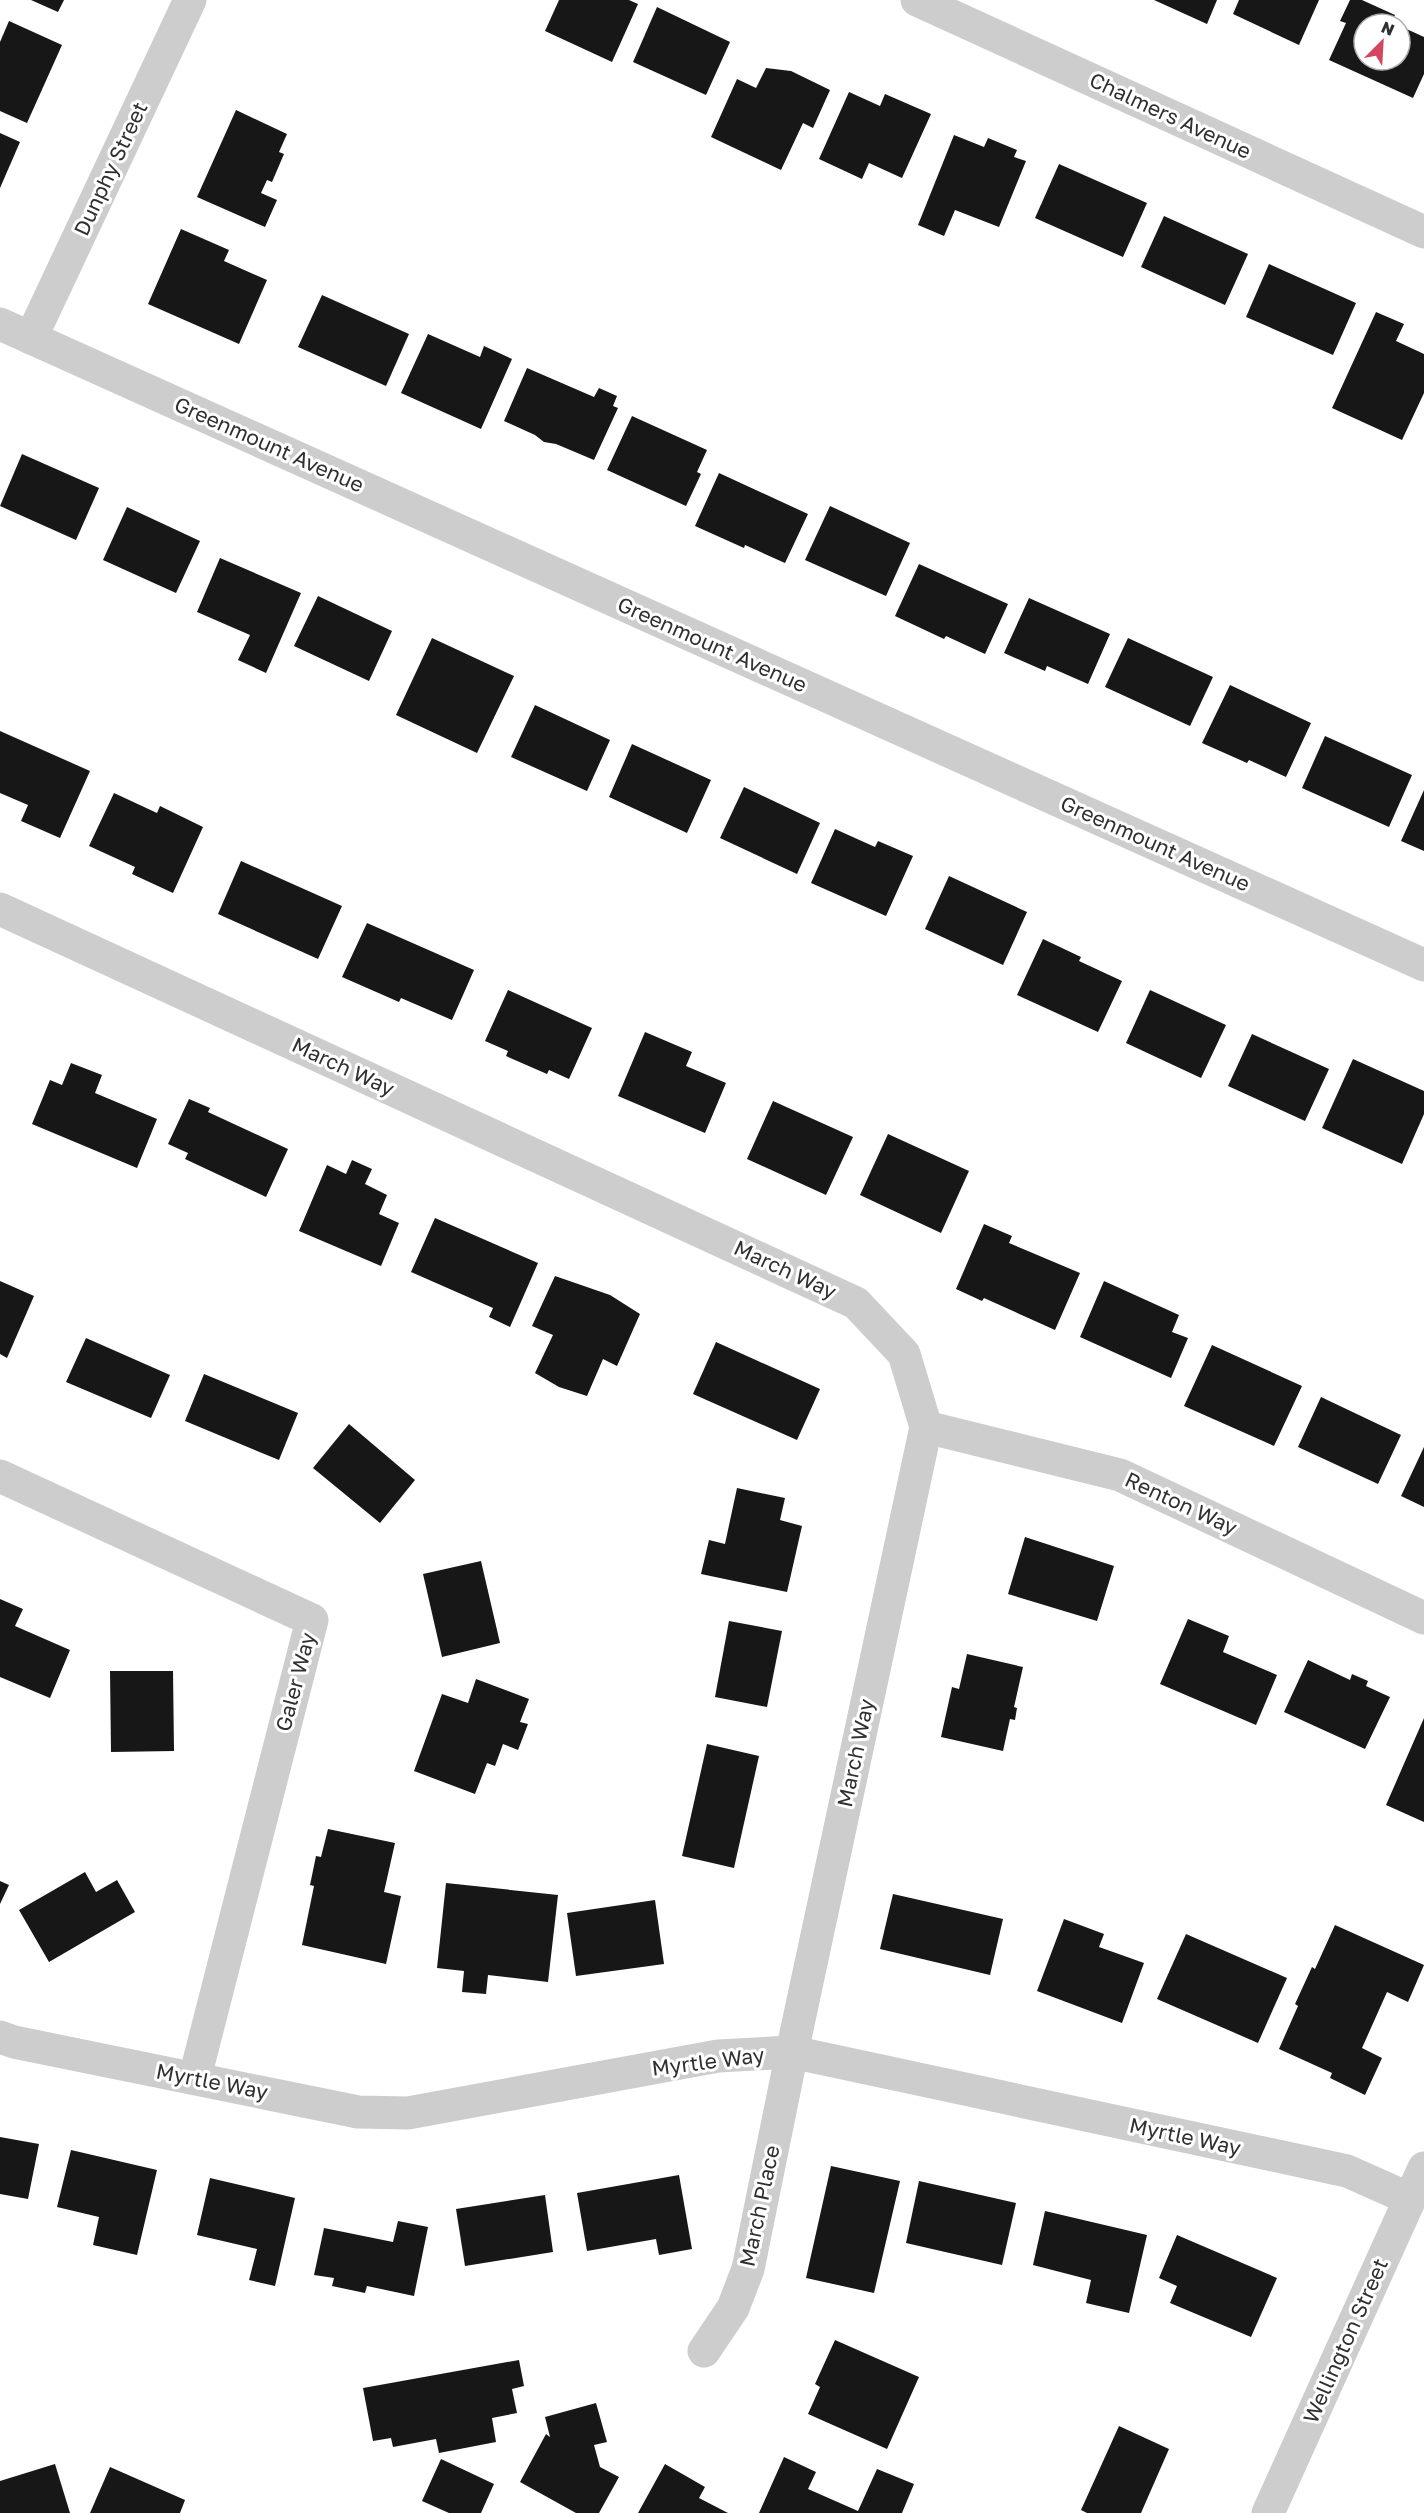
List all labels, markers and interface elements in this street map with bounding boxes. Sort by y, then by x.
north arrow [1352,12,1412,72]
text: N [1378,17,1398,40]
street label: Chalmers Avenue [1086,66,1255,164]
street label: Dunphy Street [68,97,152,240]
street label: Greenmount Avenue [171,391,368,498]
street label: Greenmount Avenue [614,591,811,698]
street label: Greenmount Avenue [1057,790,1254,897]
street label: March Way [288,1031,399,1101]
street label: March Way [730,1234,841,1304]
street label: Renton Way [1121,1466,1242,1540]
street label: Galer Way [269,1629,321,1734]
street label: March Way [831,1696,879,1809]
street label: Myrtle Way [650,2041,766,2081]
street label: Myrtle Way [154,2057,271,2105]
street label: Myrtle Way [1127,2112,1244,2161]
street label: March Place [733,2143,785,2269]
street label: Wellington Street [1297,2254,1393,2427]

